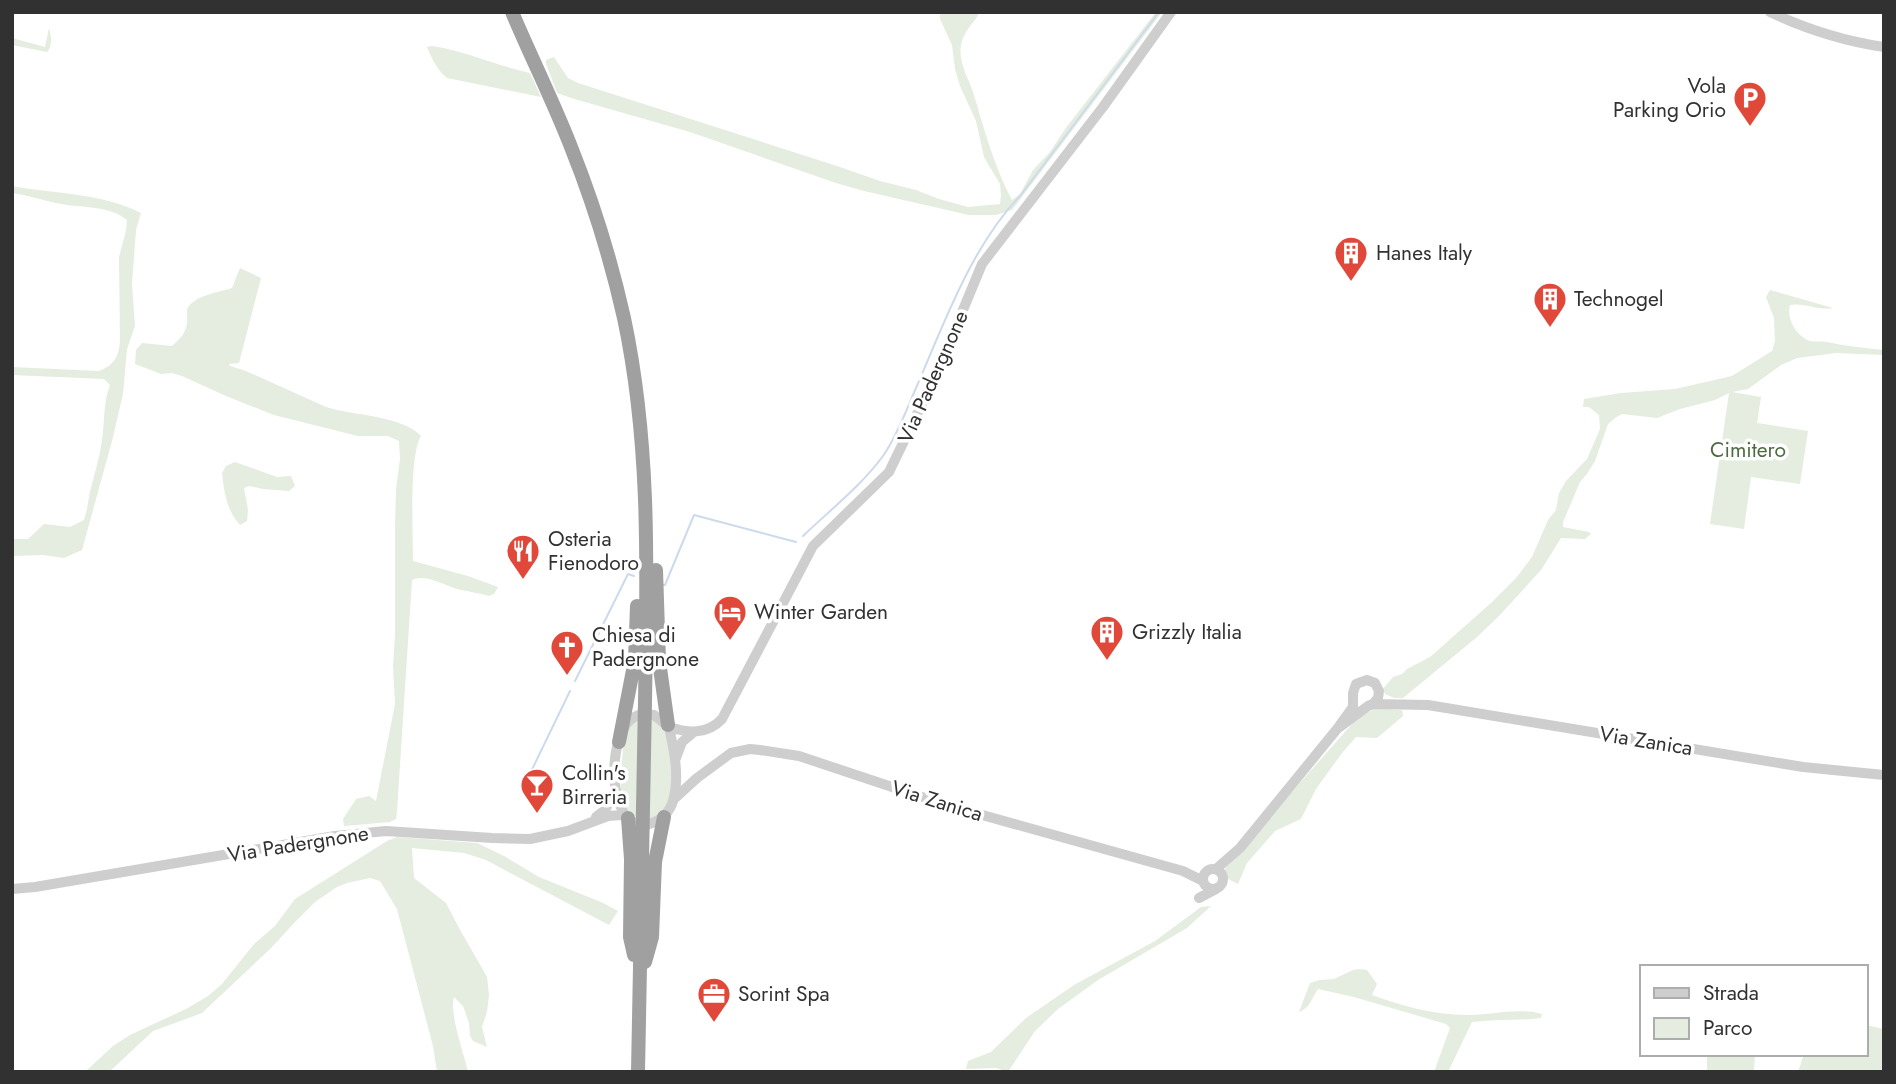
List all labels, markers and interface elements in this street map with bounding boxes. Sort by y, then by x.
place label: Vola Parking Orio [1613,71,1726,125]
parking icon: Vola Parking Orio [1731,79,1769,128]
building icon: Hanes Italy [1332,234,1370,283]
place label: Hanes Italy [1376,238,1473,268]
building icon: Technogel [1531,280,1569,329]
place label: Technogel [1574,284,1664,314]
street label: Via Padergnone [890,306,976,448]
park label: Cimitero [1710,435,1786,465]
place label: Osteria Fienodoro [548,524,639,578]
restaurant icon: Osteria Fienodoro [504,532,542,581]
hotel icon: Winter Garden [711,593,749,642]
place label: Winter Garden [754,597,888,627]
building icon: Grizzly Italia [1088,613,1126,662]
place label: Grizzly Italia [1132,617,1242,647]
place label: Chiesa di Padergnone [592,620,699,674]
church icon: Chiesa di Padergnone [548,628,586,677]
street label: Via Zanica [1597,719,1695,763]
place label: Collin's Birreria [562,758,627,812]
bar icon: Collin's Birreria [518,766,556,815]
street label: Via Zanica [888,773,986,829]
street label: Via Padergnone [225,818,371,870]
legend [1640,965,1868,1056]
office icon: Sorint Spa [695,975,733,1024]
text: Strada [1703,978,1759,1008]
place label: Sorint Spa [738,979,830,1009]
text: Parco [1703,1013,1752,1043]

